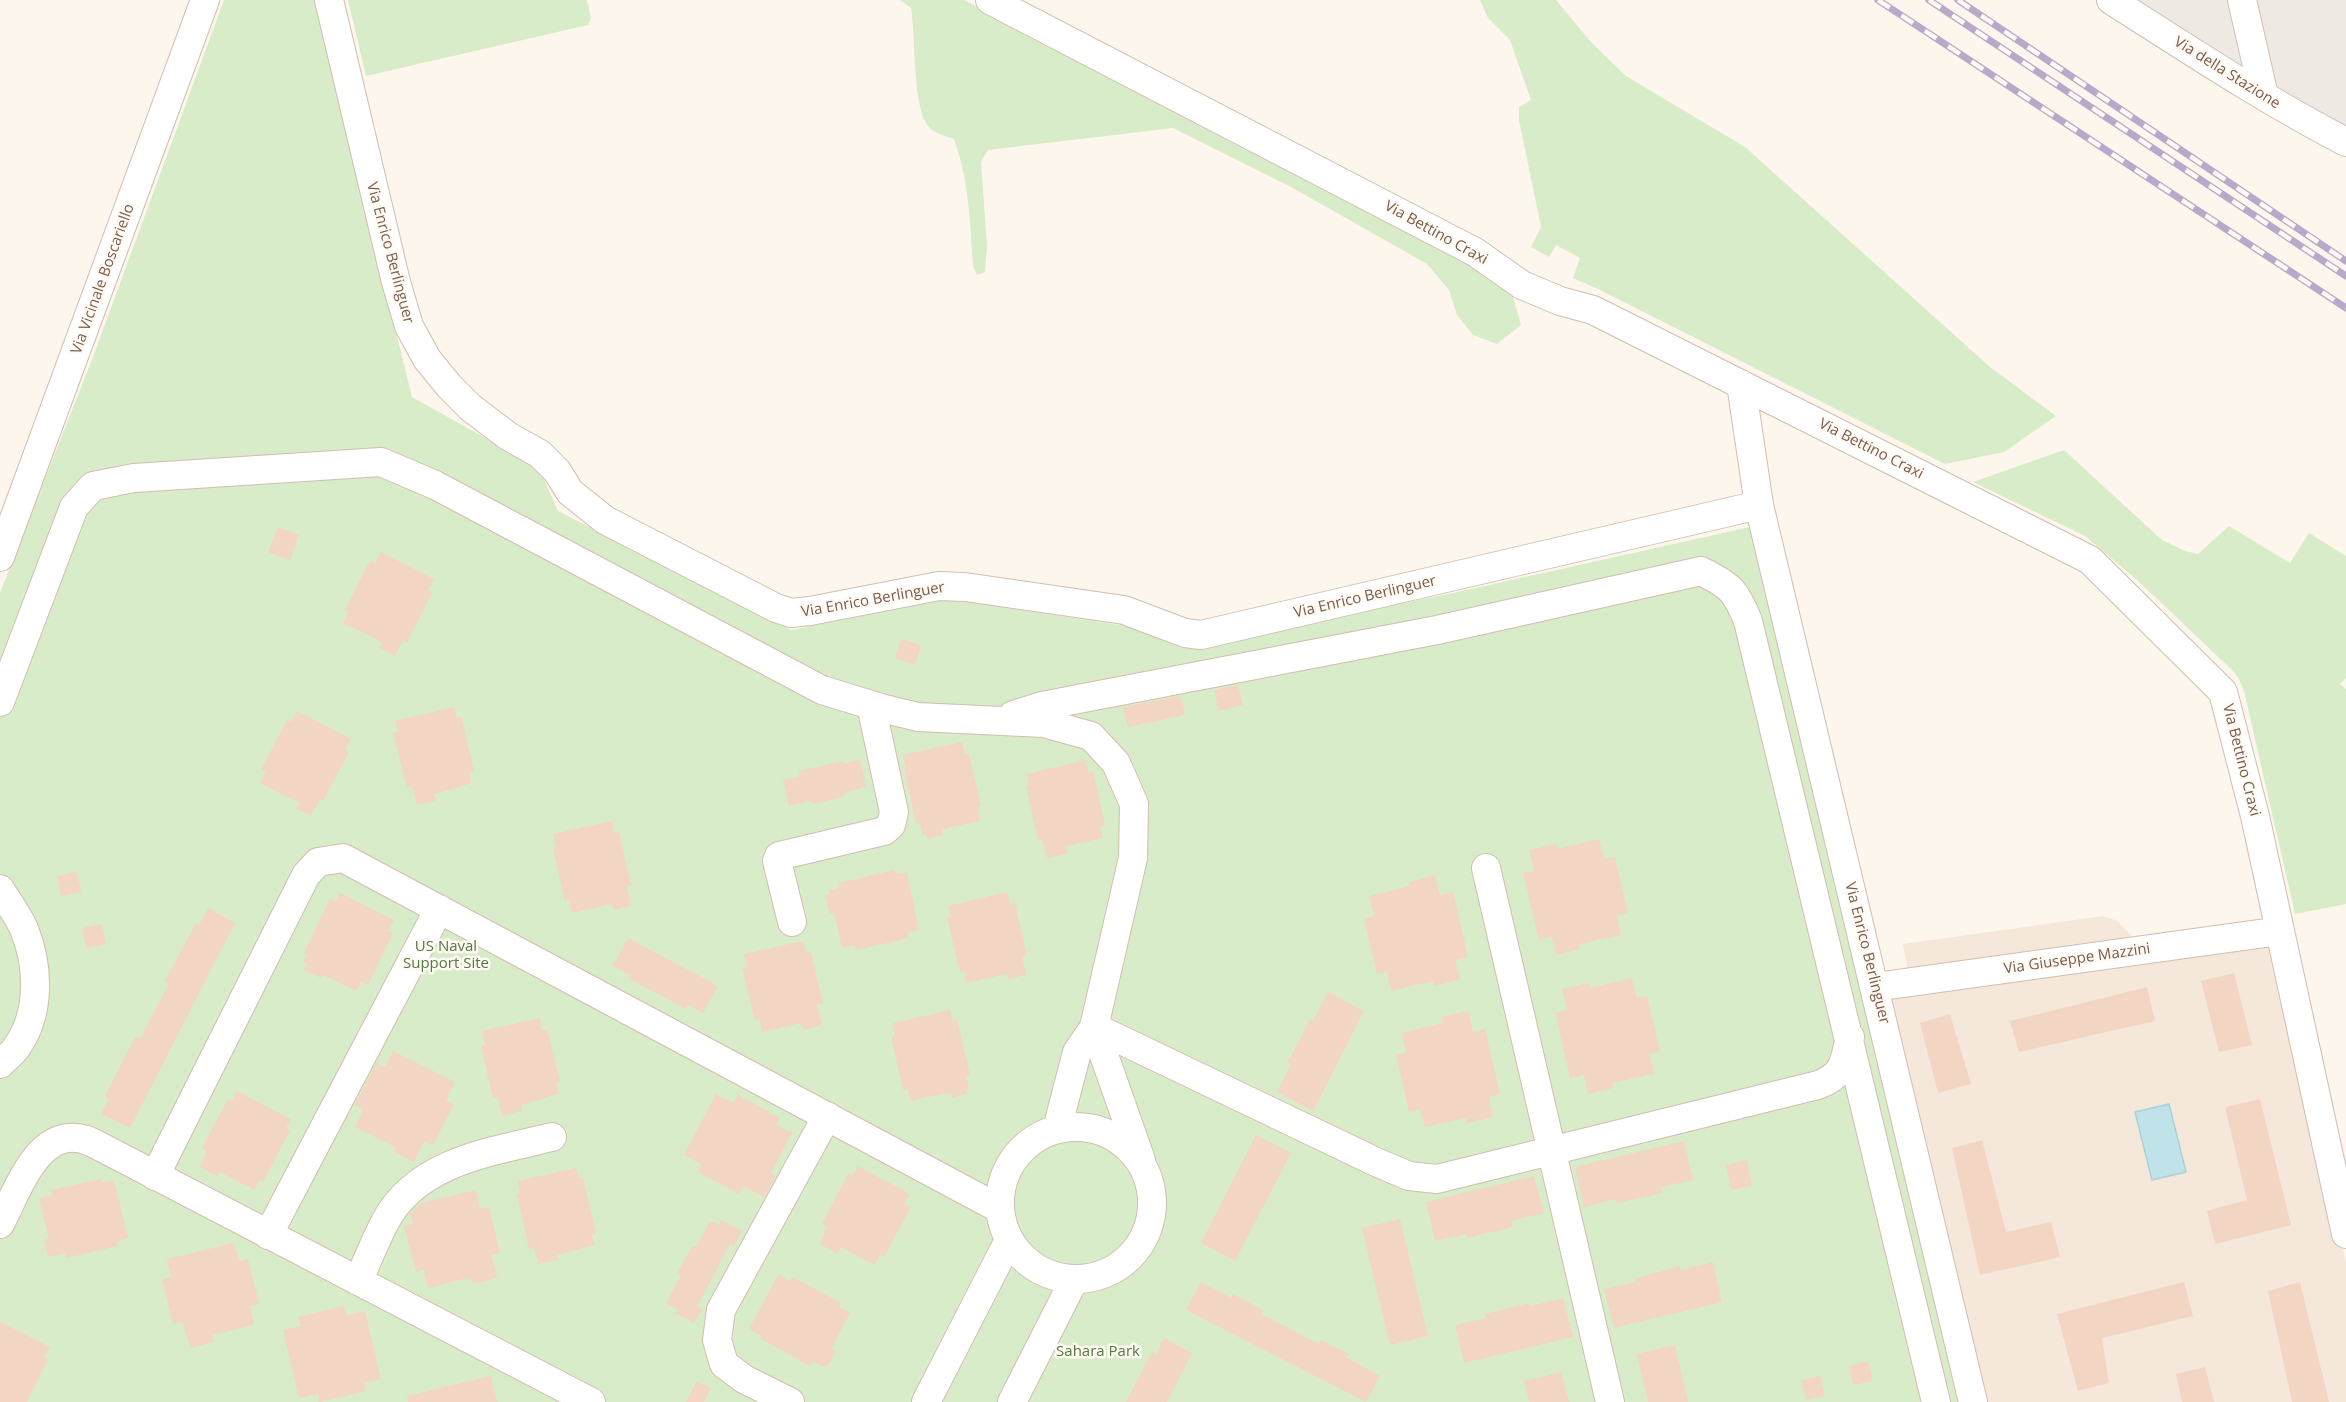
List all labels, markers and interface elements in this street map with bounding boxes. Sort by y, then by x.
street label: Via della Stazione [2171,33,2283,113]
street label: Via Enrico Berlinguer [362,180,418,326]
street label: Via Bettino Craxi [1381,197,1491,269]
street label: Via Vicinale Boscariello [67,201,139,357]
street label: Via Bettino Craxi [1816,415,1926,483]
street label: Via Enrico Berlinguer [1292,572,1438,622]
street label: Via Enrico Berlinguer [800,579,946,621]
street label: Via Bettino Craxi [2218,702,2264,818]
street label: Via Enrico Berlinguer [1841,880,1893,1026]
park label: US Naval Support Site [403,938,489,973]
street label: Via Giuseppe Mazzini [2003,940,2151,978]
park label: Sahara Park [1056,1343,1140,1361]

